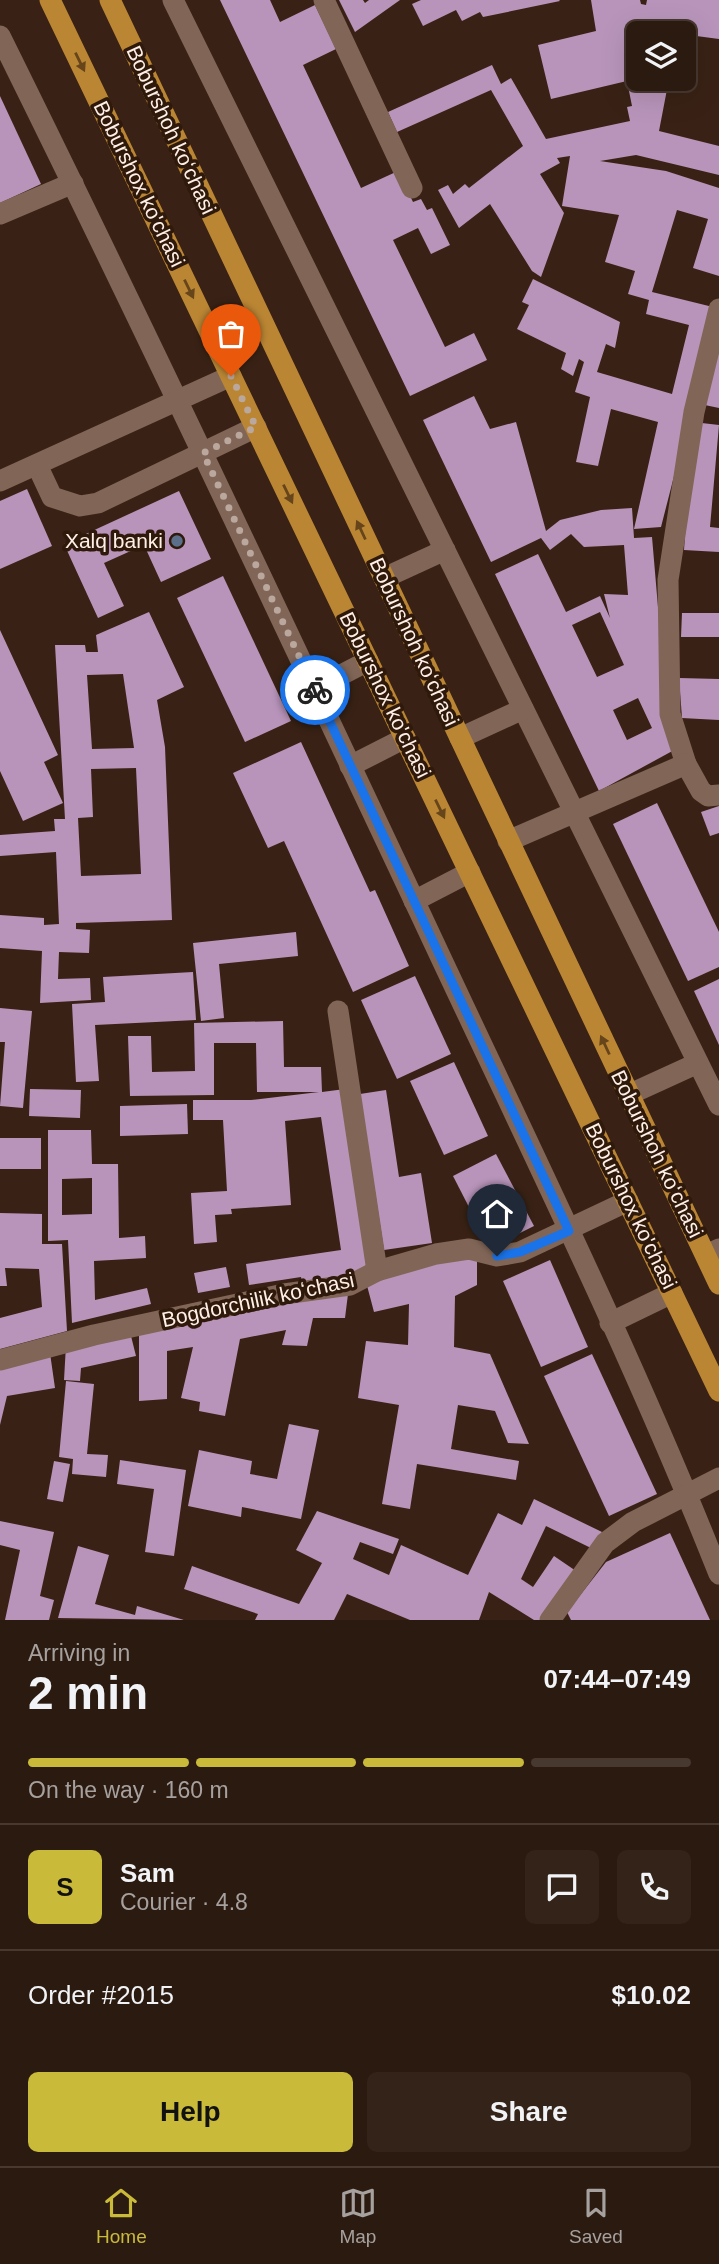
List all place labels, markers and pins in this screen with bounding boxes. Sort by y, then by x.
pin [201,304,261,376]
place label: Xalq banki [65,529,163,552]
marker: Xalq banki [169,533,185,549]
pin [467,1184,527,1256]

